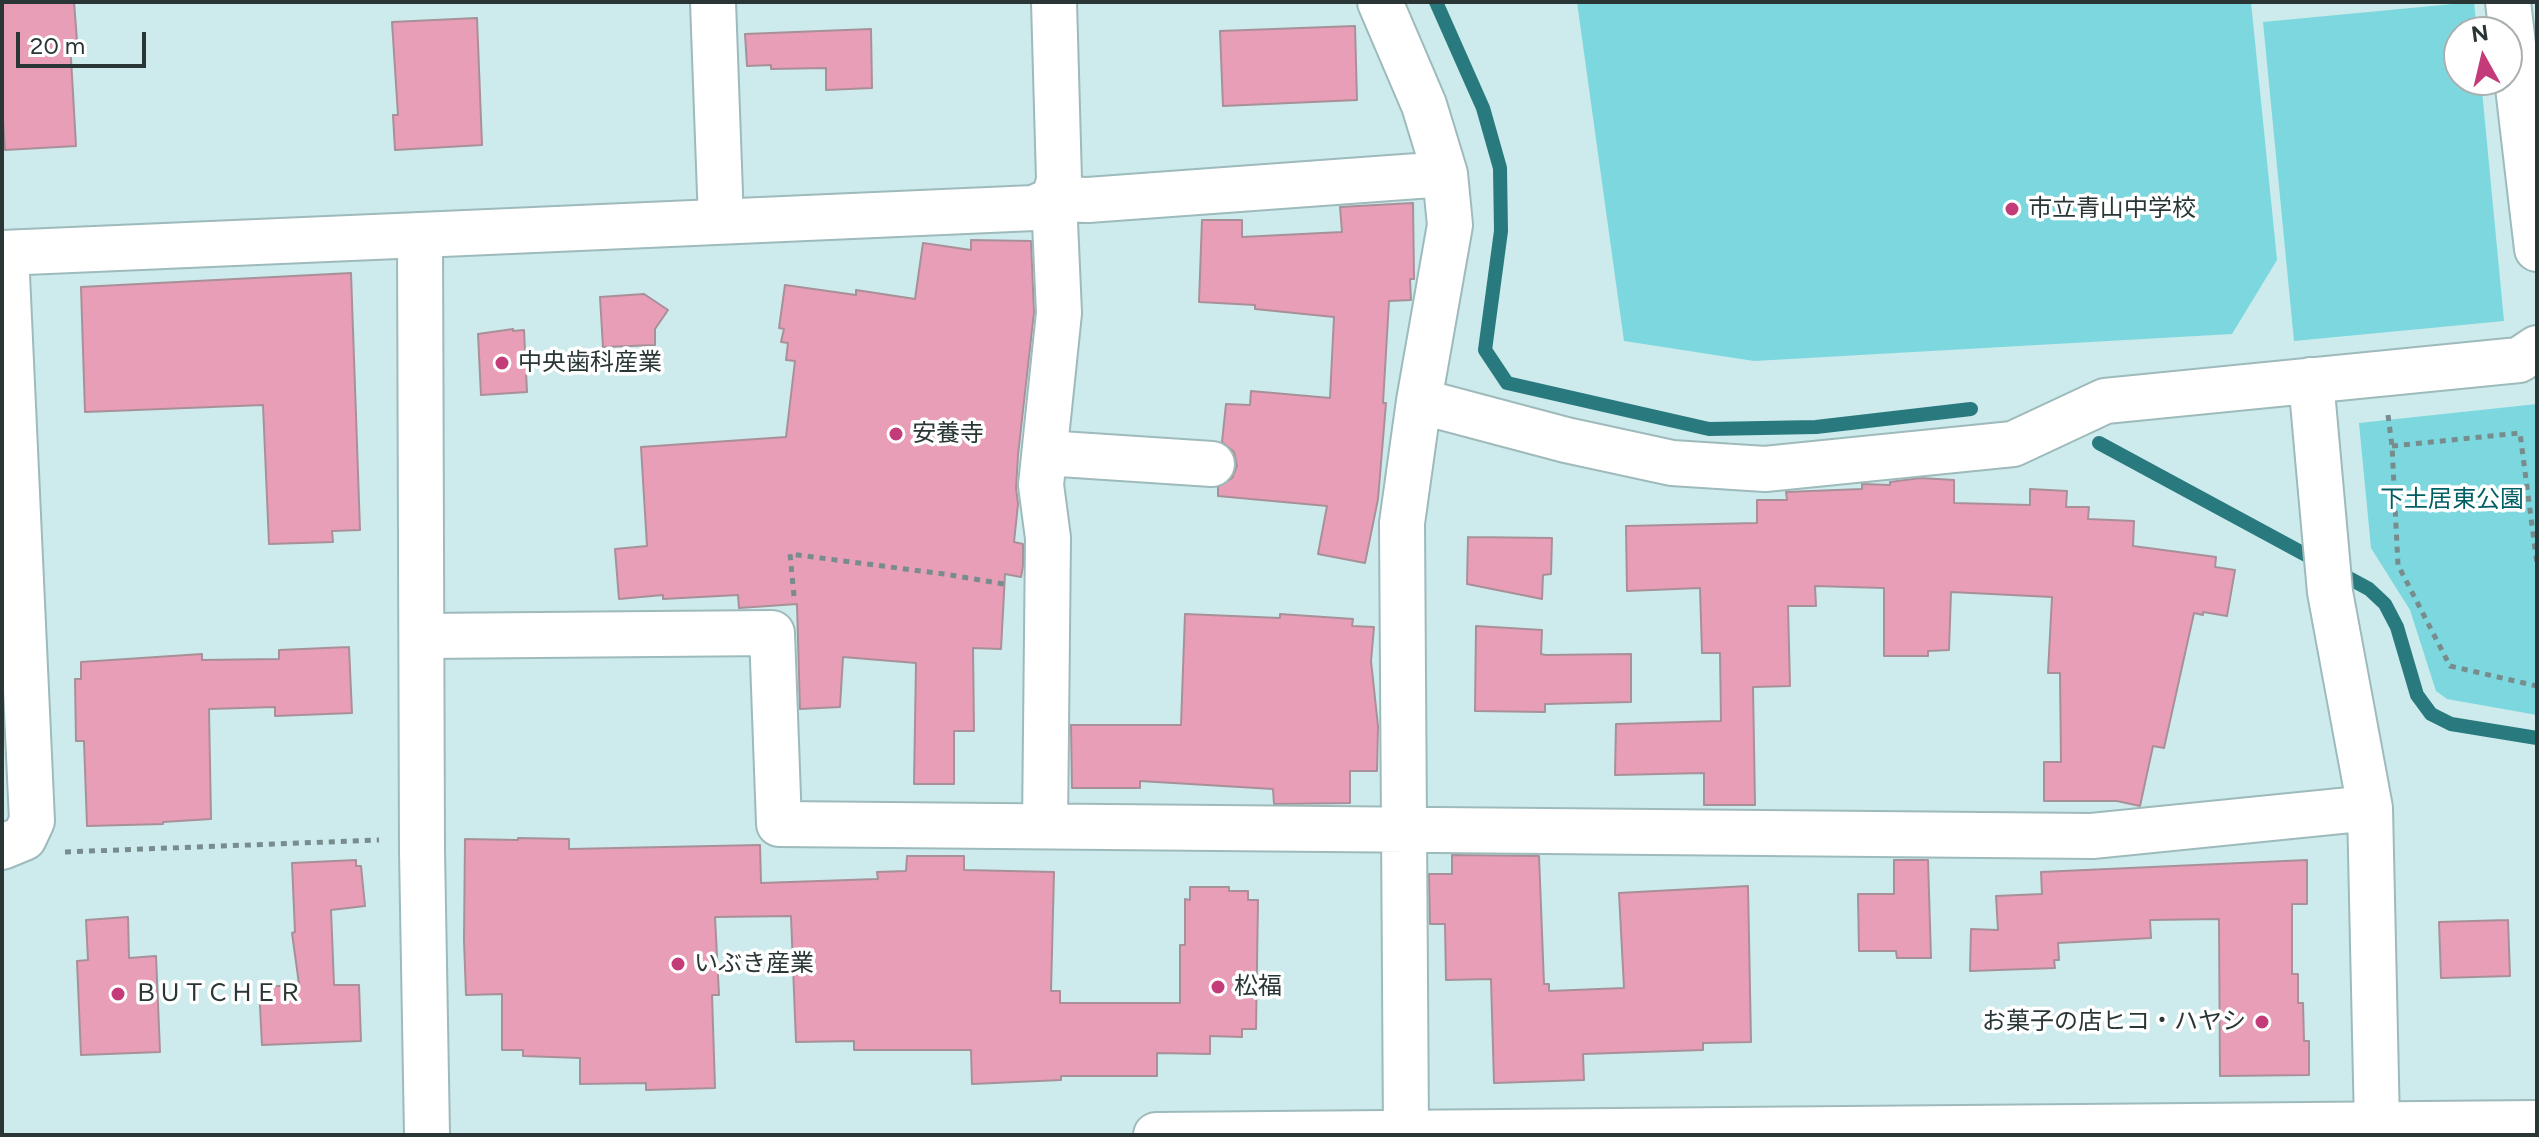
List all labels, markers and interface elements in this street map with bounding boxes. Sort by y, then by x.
scale bar [20,16,150,66]
north arrow [2443,16,2523,96]
text: N [2470,19,2490,48]
text: 20 m [30,31,85,60]
place label: 市立青山中学校 [2028,195,2196,223]
marker: 市立青山中学校 [2003,200,2021,218]
place label: 中央歯科産業 [518,349,662,377]
marker: 中央歯科産業 [493,354,511,372]
place label: 安養寺 [912,420,984,448]
marker: 安養寺 [887,425,905,443]
park label: 下土居東公園 [2380,486,2524,514]
place label: いぶき産業 [694,950,814,978]
marker: いぶき産業 [669,955,687,973]
place label: 松福 [1234,973,1282,1001]
marker: 松福 [1209,978,1227,996]
place label: ＢＵＴＣＨＥＲ [134,980,302,1008]
marker: ＢＵＴＣＨＥＲ [109,985,127,1003]
place label: お菓子の店ヒコ・ハヤシ [1982,1008,2246,1036]
marker: お菓子の店ヒコ・ハヤシ [2253,1013,2271,1031]

